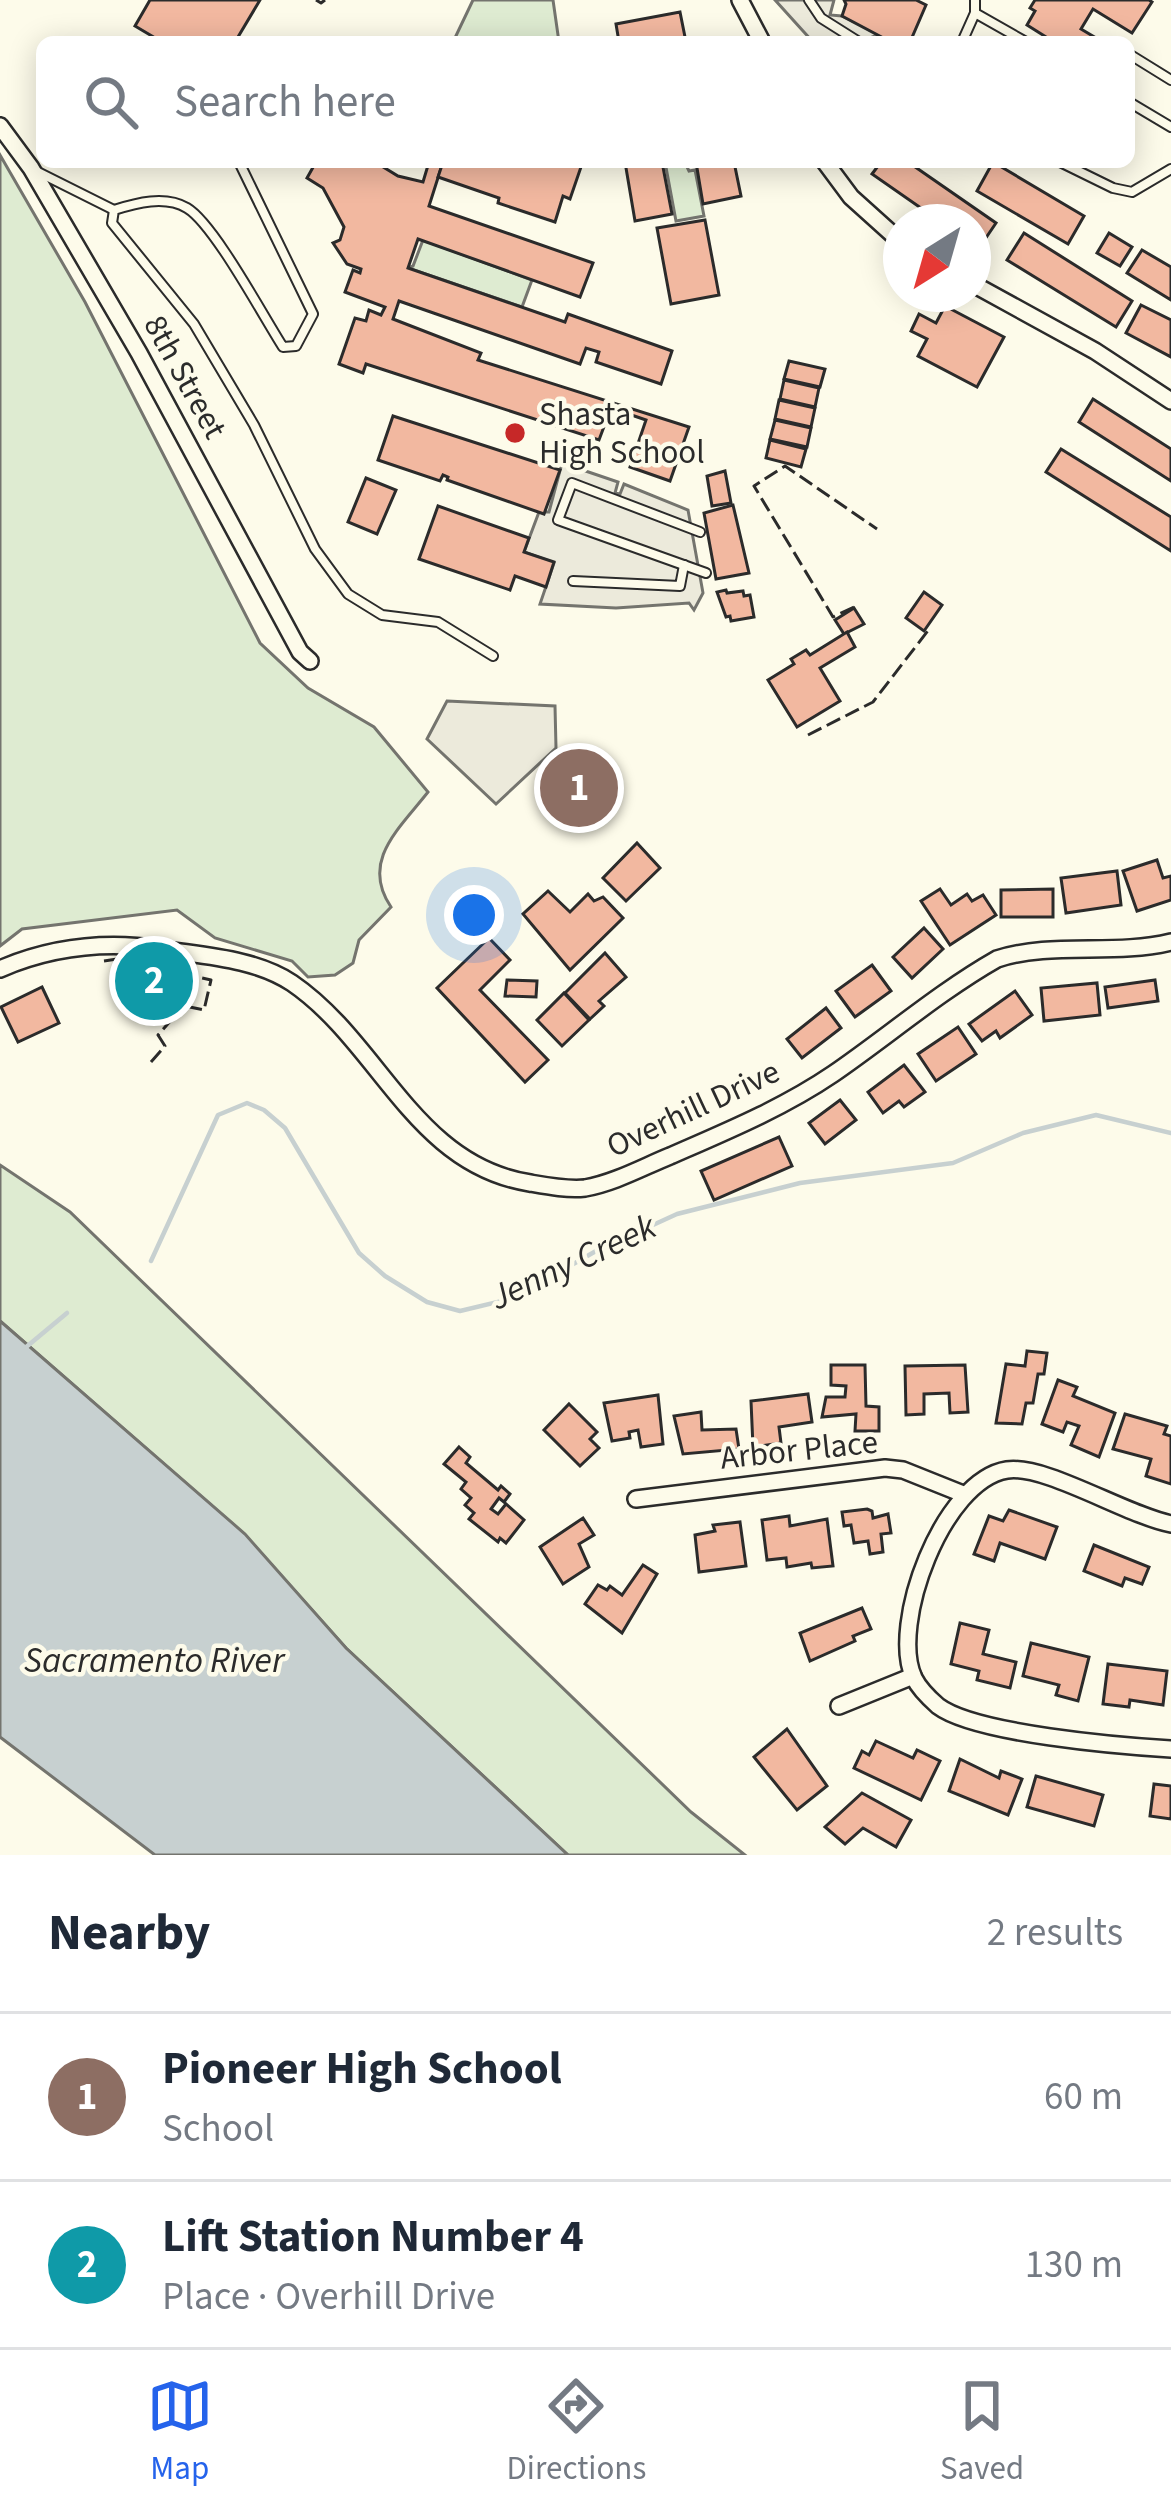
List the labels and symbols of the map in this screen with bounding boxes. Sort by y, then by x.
north arrow [883,204,991,312]
street label: 8th Street [132,307,238,447]
place label: Shasta High School [539,391,705,476]
marker: Shasta High School [502,420,528,446]
pin: 1 [540,743,618,833]
your location [444,885,504,945]
pin: 2 [115,936,193,1026]
street label: Overhill Drive [599,1048,787,1170]
water label: Jenny Creek [481,1201,665,1323]
street label: Arbor Place [718,1418,880,1482]
water label: Sacramento River [24,1635,286,1686]

